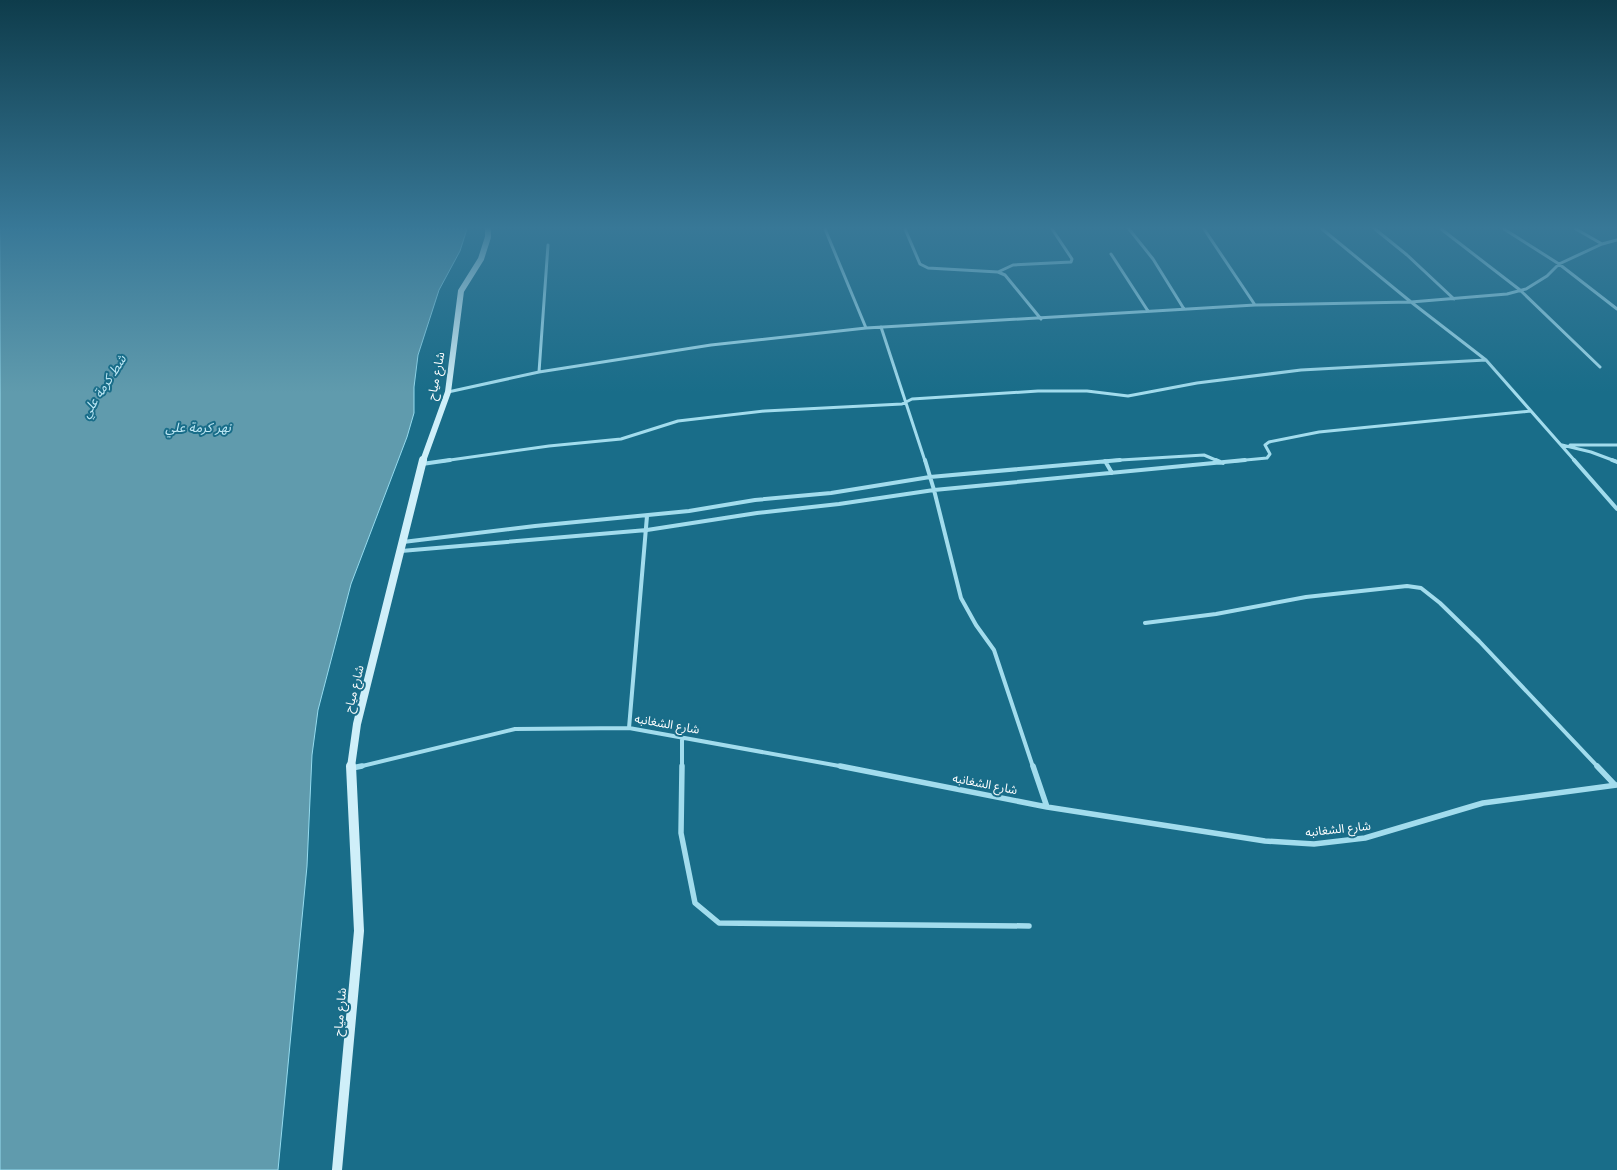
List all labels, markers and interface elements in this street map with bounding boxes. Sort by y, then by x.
street label: شارع مياح [424,351,449,402]
water label: شط كرمة علي [78,352,132,422]
water label: نهر كرمة علي [165,420,232,438]
street label: شارع مياح [341,664,369,715]
street label: شارع الشغانبه [633,711,701,739]
street label: شارع الشغانبه [951,771,1019,799]
street label: شارع الشغانبه [1305,819,1372,841]
street label: شارع مياح [331,987,351,1037]

